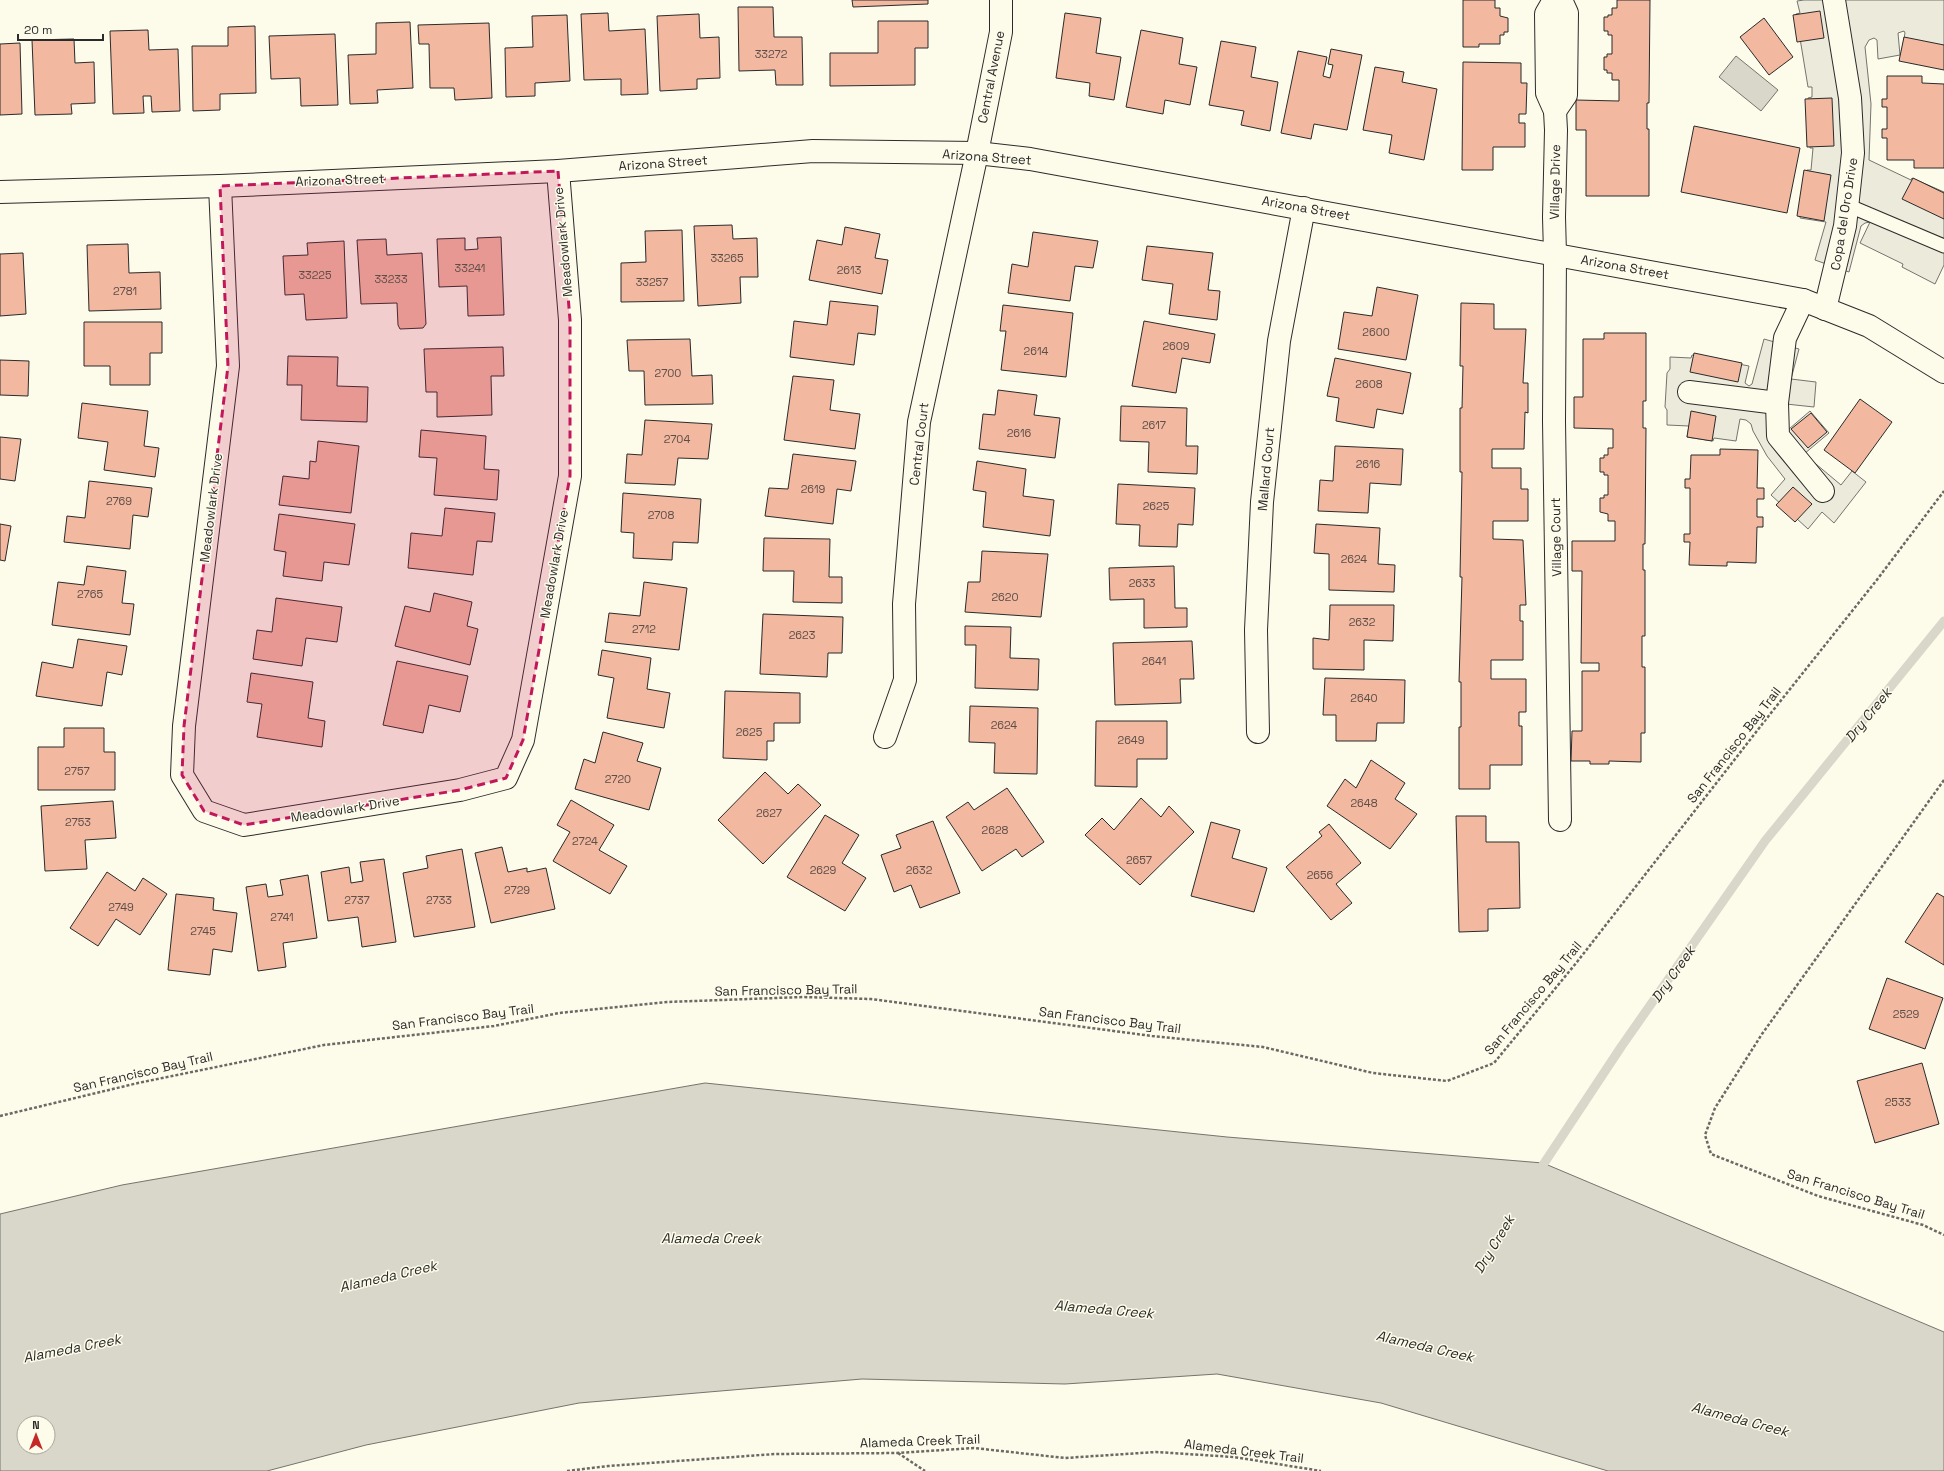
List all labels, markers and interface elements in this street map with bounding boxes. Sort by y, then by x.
scale bar [18,16,103,42]
text: 20 m [24,22,52,38]
street label: Central Avenue [974,29,1008,125]
house number: 33272 [755,47,788,61]
street label: Village Drive [1546,144,1564,220]
street label: Arizona Street [942,145,1032,169]
street label: Arizona Street [618,151,708,175]
street label: Copa del Oro Drive [1827,156,1861,272]
street label: Arizona Street [295,170,385,190]
street label: Meadowlark Drive [550,186,576,298]
street label: Arizona Street [1261,192,1351,224]
house number: 33265 [710,251,744,265]
street label: Arizona Street [1580,251,1670,283]
house number: 33241 [455,261,485,275]
house number: 2613 [837,263,862,277]
house number: 33225 [298,268,332,282]
house number: 33233 [374,272,408,286]
house number: 33257 [636,275,668,289]
house number: 2781 [113,284,137,298]
house number: 2600 [1362,325,1390,339]
house number: 2609 [1162,339,1190,353]
house number: 2614 [1024,344,1049,358]
house number: 2700 [655,366,681,380]
house number: 2608 [1355,377,1383,391]
street label: Central Court [905,401,933,487]
house number: 2617 [1142,418,1166,432]
house number: 2616 [1007,426,1032,440]
street label: Mallard Court [1254,426,1278,512]
house number: 2704 [664,432,690,446]
street label: Meadowlark Drive [196,452,226,564]
house number: 2616 [1356,457,1381,471]
house number: 2619 [801,482,826,496]
house number: 2769 [106,494,132,508]
street label: Village Court [1547,497,1565,577]
house number: 2625 [1143,499,1170,513]
street label: Meadowlark Drive [536,508,572,620]
house number: 2708 [648,508,674,522]
house number: 2624 [1341,552,1367,566]
house number: 2633 [1129,576,1156,590]
house number: 2765 [77,587,103,601]
house number: 2620 [991,590,1019,604]
house number: 2632 [1349,615,1376,629]
house number: 2712 [632,622,656,636]
house number: 2623 [789,628,816,642]
house number: 2641 [1142,654,1166,668]
street label: San Francisco Bay Trail [1683,683,1785,807]
water label: Dry Creek [1841,683,1896,746]
house number: 2640 [1350,691,1378,705]
house number: 2624 [991,718,1017,732]
house number: 2625 [736,725,763,739]
house number: 2649 [1118,733,1145,747]
house number: 2757 [64,764,90,778]
house number: 2720 [605,772,631,786]
street label: Meadowlark Drive [289,792,401,826]
house number: 2648 [1350,796,1378,810]
house number: 2627 [756,806,782,820]
house number: 2753 [65,815,91,829]
house number: 2628 [982,823,1009,837]
house number: 2724 [572,834,598,848]
house number: 2657 [1126,853,1152,867]
house number: 2629 [810,863,837,877]
house number: 2632 [906,863,933,877]
house number: 2656 [1307,868,1334,882]
house number: 2729 [504,883,530,897]
house number: 2737 [344,893,370,907]
house number: 2733 [426,893,452,907]
house number: 2749 [108,900,134,914]
house number: 2741 [270,910,294,924]
house number: 2745 [190,924,216,938]
street label: San Francisco Bay Trail [1481,938,1585,1058]
water label: Dry Creek [1647,941,1700,1006]
street label: San Francisco Bay Trail [714,980,858,1000]
street label: San Francisco Bay Trail [391,1000,535,1034]
street label: San Francisco Bay Trail [1038,1003,1182,1037]
house number: 2529 [1893,1007,1919,1021]
street label: San Francisco Bay Trail [71,1048,215,1096]
house number: 2533 [1885,1095,1912,1109]
street label: San Francisco Bay Trail [1785,1165,1927,1223]
water label: Dry Creek [1470,1210,1519,1276]
water label: Alameda Creek [661,1229,762,1247]
water label: Alameda Creek [338,1256,440,1296]
water label: Alameda Creek [1054,1296,1156,1322]
water label: Alameda Creek [1375,1326,1477,1366]
water label: Alameda Creek [21,1329,124,1366]
water label: Alameda Creek [1690,1397,1792,1441]
north arrow [16,1415,56,1455]
text: N [32,1418,40,1432]
street label: Alameda Creek Trail [859,1430,981,1452]
street label: Alameda Creek Trail [1183,1435,1305,1467]

